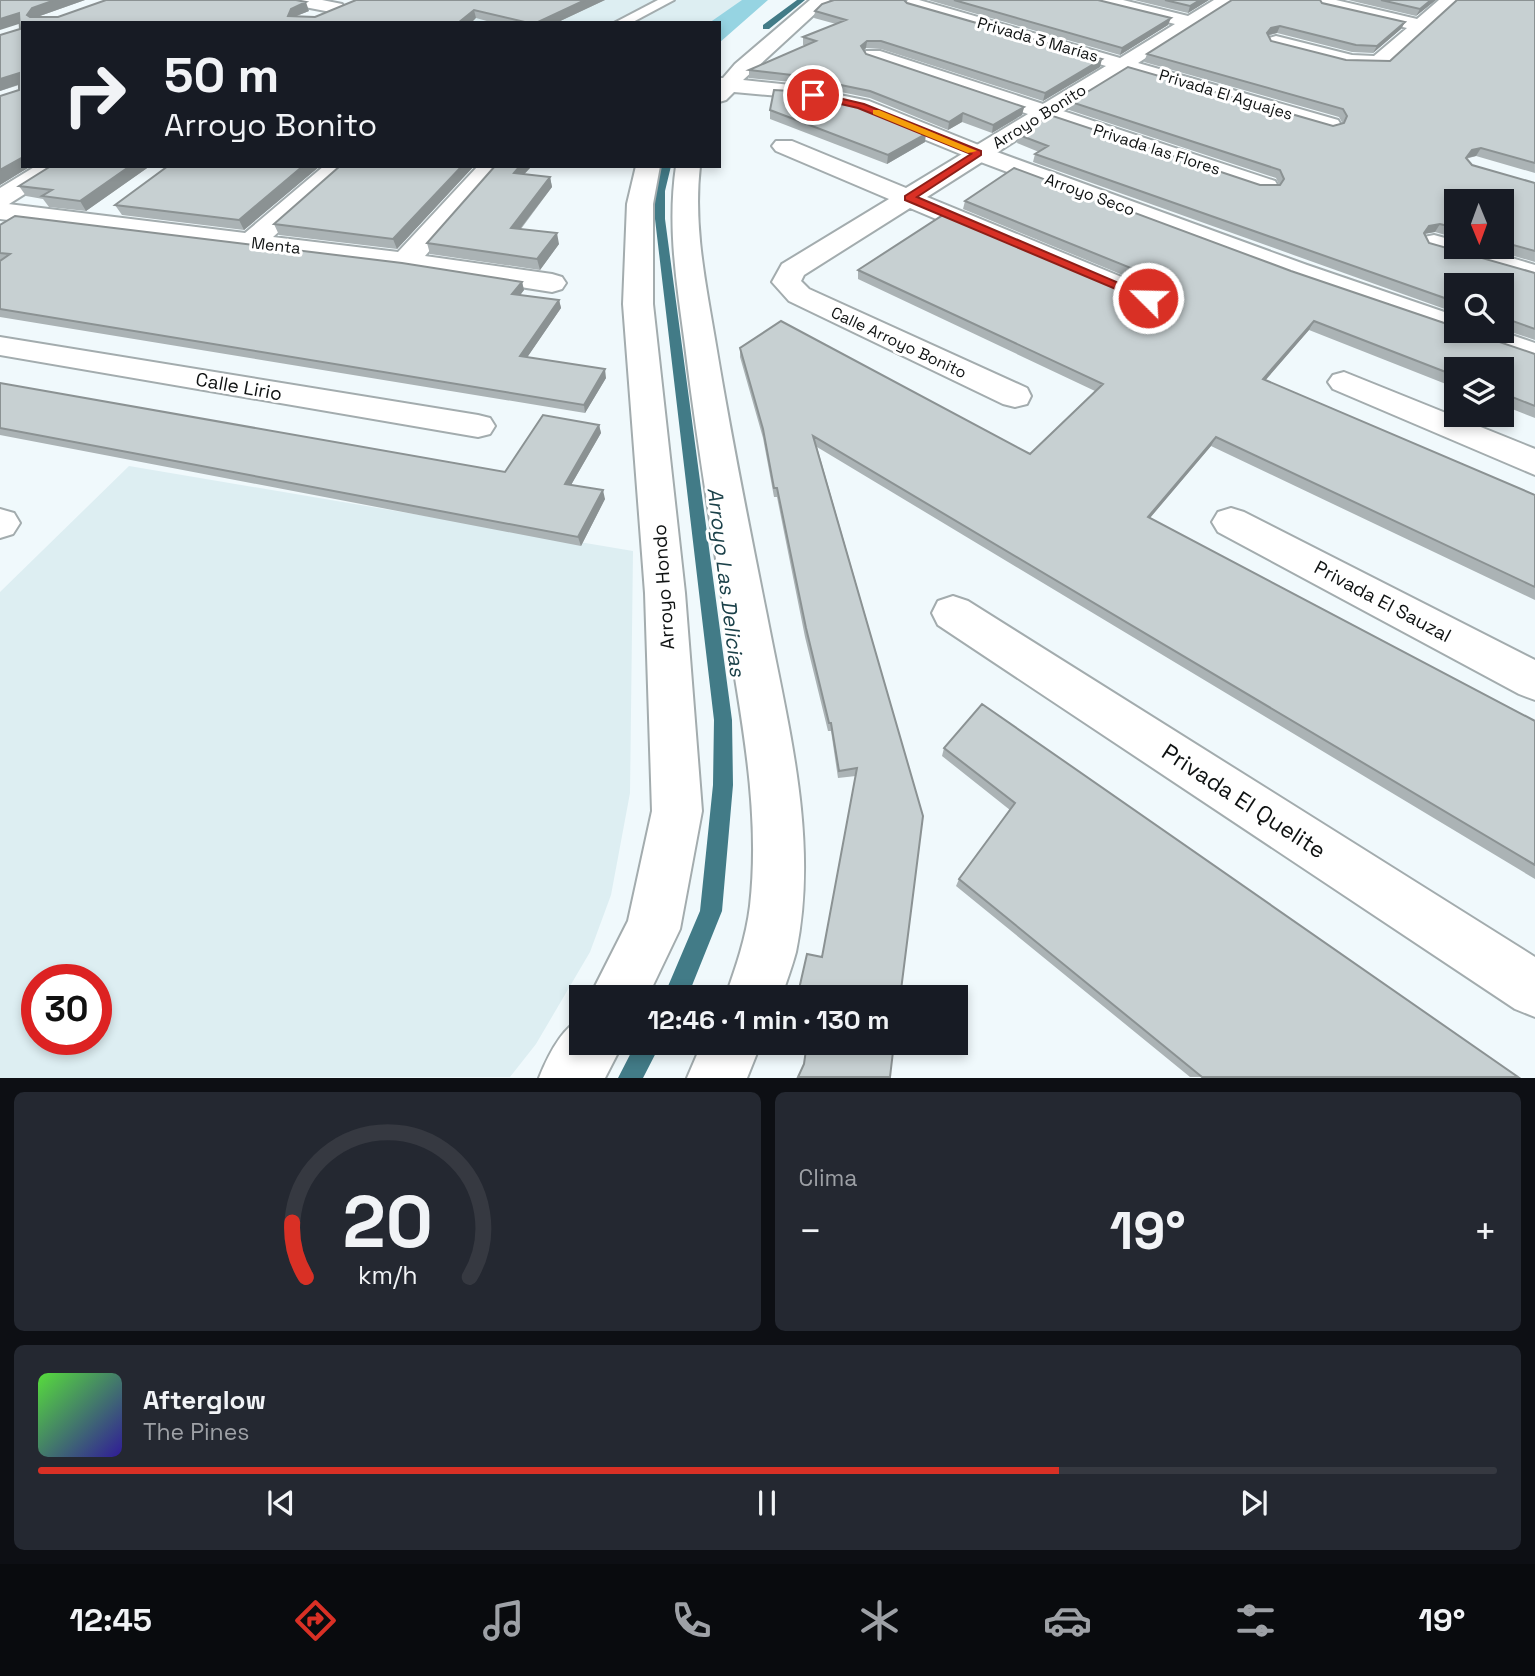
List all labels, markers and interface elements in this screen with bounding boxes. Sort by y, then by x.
street label: Privada 3 Marías [975,12,1101,67]
text: 50 m [164,44,279,106]
icon: right [49,49,140,140]
street label: Privada El Aguajes [1157,64,1295,125]
pin [783,65,843,125]
icon: arrive [794,76,832,114]
street label: Arroyo Bonito [988,79,1090,154]
text: Arroyo Bonito [164,105,377,145]
street label: Privada las Flores [1091,119,1223,180]
street label: Arroyo Seco [1042,168,1138,220]
north arrow [1444,189,1514,259]
map controls [1444,189,1514,427]
street label: Menta [250,232,302,259]
position arrow [1111,261,1185,335]
button: search [1444,273,1514,343]
street label: Calle Arroyo Bonito [828,302,970,383]
button: layers [1444,357,1514,427]
street label: Calle Lirio [194,367,284,406]
water label: Arroyo Las Delicias [702,486,752,679]
street label: Arroyo Hondo [647,523,680,651]
street label: Privada El Sauzal [1310,555,1456,648]
street label: Privada El Quelite [1156,737,1332,865]
speed limit sign: 30 [21,964,112,1055]
text: 12:46 · 1 min · 130 m [647,1003,890,1037]
text: Clima [799,1163,858,1193]
text: 20 [342,1176,432,1269]
text: 19° [1110,1198,1186,1264]
text: − [799,1207,822,1255]
text: + [1473,1207,1497,1255]
text: km/h [357,1259,417,1291]
text: Afterglow [143,1383,266,1417]
text: The Pines [143,1417,249,1447]
icon: previous [262,1484,300,1522]
icon: pause [748,1484,786,1522]
icon: next [1235,1484,1273,1522]
icon: directions [291,1596,340,1645]
icon: music [479,1596,528,1645]
icon: phone [667,1596,716,1645]
icon: climate [855,1596,904,1645]
icon: car [1043,1596,1092,1645]
icon: filters [1231,1596,1280,1645]
text: 12:45 [69,1600,152,1640]
text: 19° [1419,1600,1465,1640]

